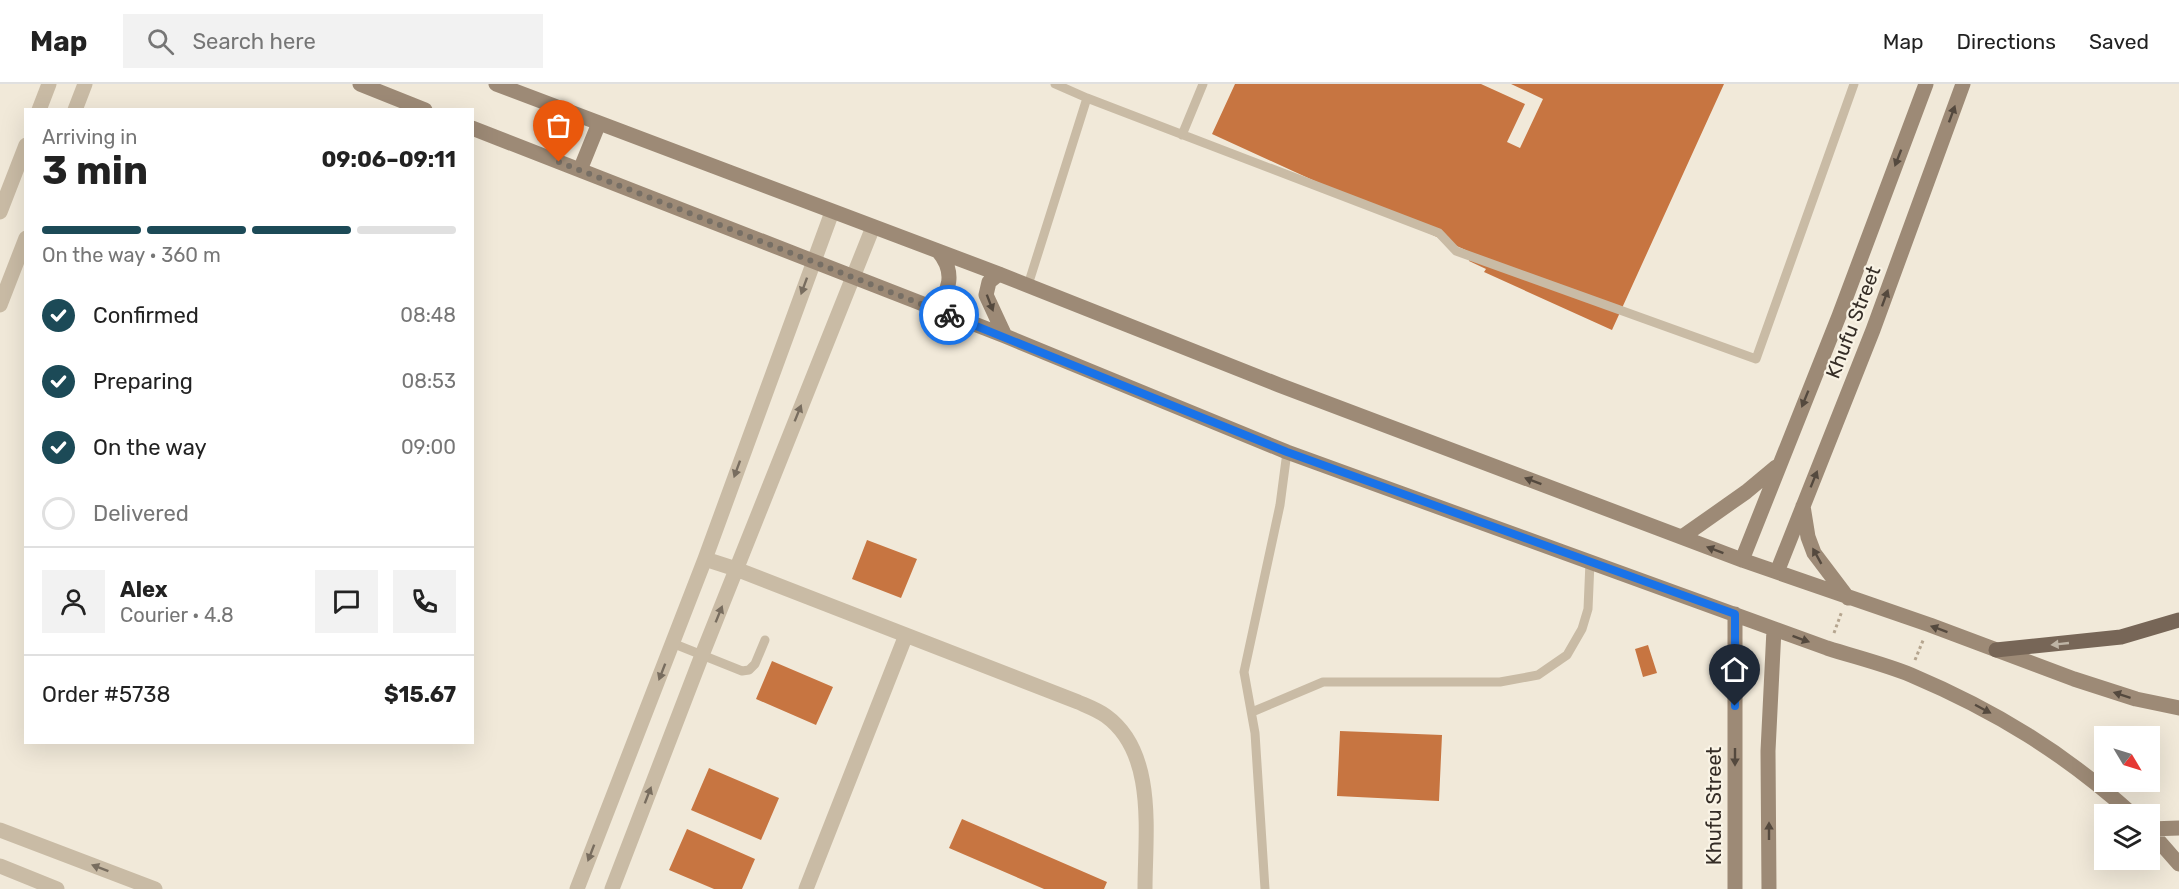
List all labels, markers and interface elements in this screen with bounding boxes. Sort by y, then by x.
search box [123,14,543,68]
text: Map [30,25,87,58]
icon: search [144,25,177,58]
text: Search here [192,28,316,55]
text: Map [1883,29,1924,54]
text: Directions [1957,29,2056,54]
text: Saved [2089,29,2149,54]
pin [533,100,584,162]
one-way arrow [1947,105,1957,123]
icon: bag [542,109,575,142]
text: Arriving in [42,125,137,149]
text: 09:06–09:11 [321,146,456,173]
text: 3 min [42,148,148,194]
one-way arrow [1893,150,1903,168]
text: On the way · 360 m [42,243,221,267]
street label: Khufu Street [1821,262,1886,382]
one-way arrow [798,277,808,295]
courier [919,285,979,345]
one-way arrow [1880,288,1890,306]
one-way arrow [986,294,995,312]
icon: check [42,299,75,332]
icon: bike [933,299,966,332]
text: Confirmed [93,302,199,329]
text: 08:48 [400,303,456,327]
icon: check [42,365,75,398]
text: Preparing [93,368,193,395]
text: 08:53 [402,369,456,393]
one-way arrow [1800,390,1809,408]
one-way arrow [793,403,803,421]
icon: check [42,431,75,464]
text: On the way [93,434,207,461]
text: 09:00 [401,435,456,459]
one-way arrow [732,460,742,478]
one-way arrow [1810,470,1819,488]
one-way arrow [1524,475,1542,485]
text: Delivered [93,500,189,527]
one-way arrow [1706,545,1724,554]
one-way arrow [1812,547,1822,564]
button: person [42,570,105,633]
button: chat [315,570,378,633]
button: phone [393,570,456,633]
text: Alex [120,576,168,603]
text: Courier · 4.8 [120,603,234,627]
one-way arrow [714,604,724,622]
one-way arrow [1930,624,1948,633]
one-way arrow [1792,635,1810,644]
one-way arrow [2051,639,2070,649]
pin [1709,644,1760,706]
icon: home [1718,653,1751,686]
one-way arrow [656,663,666,681]
text: Order #5738 [42,681,171,708]
text: $15.67 [384,681,456,708]
one-way arrow [2113,690,2131,699]
one-way arrow [1974,704,1991,714]
north arrow [2094,726,2160,792]
map controls [2094,726,2160,870]
street label: Khufu Street [1702,746,1726,865]
one-way arrow [1730,747,1740,766]
one-way arrow [644,786,653,804]
button: layers [2094,804,2160,870]
one-way arrow [1764,821,1774,840]
one-way arrow [586,845,596,863]
one-way arrow [91,863,109,873]

